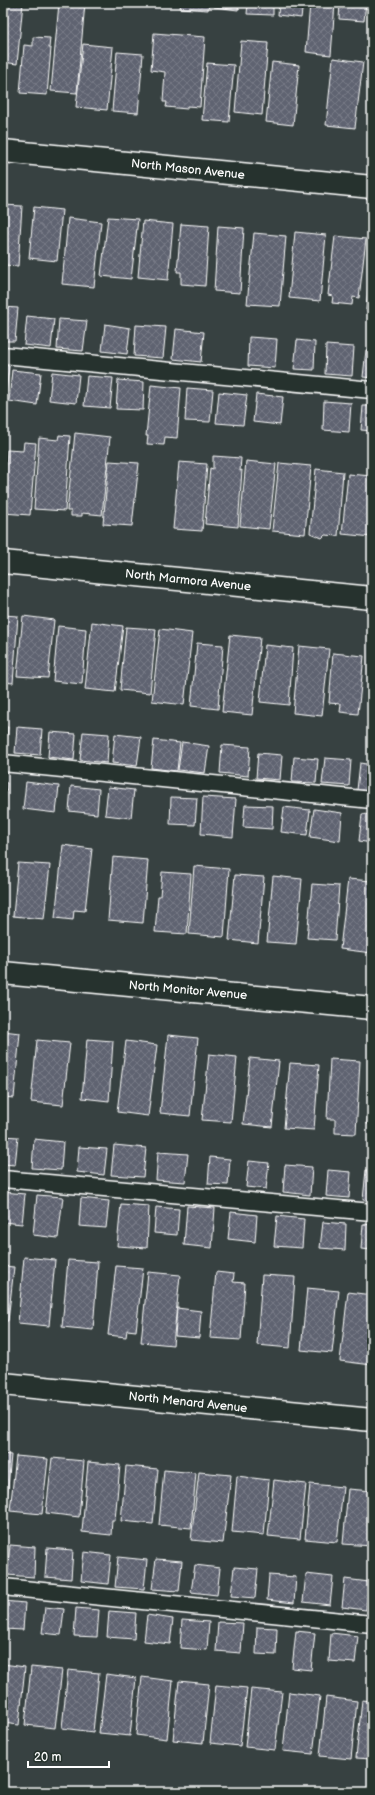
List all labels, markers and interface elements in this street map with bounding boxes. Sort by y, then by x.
street label: North Mason Avenue [130,156,245,183]
street label: North Marmora Avenue [124,566,252,595]
street label: North Monitor Avenue [128,978,248,1003]
street label: North Menard Avenue [128,1389,248,1416]
scale bar [28,1743,109,1769]
text: 20 m [34,1750,61,1765]

